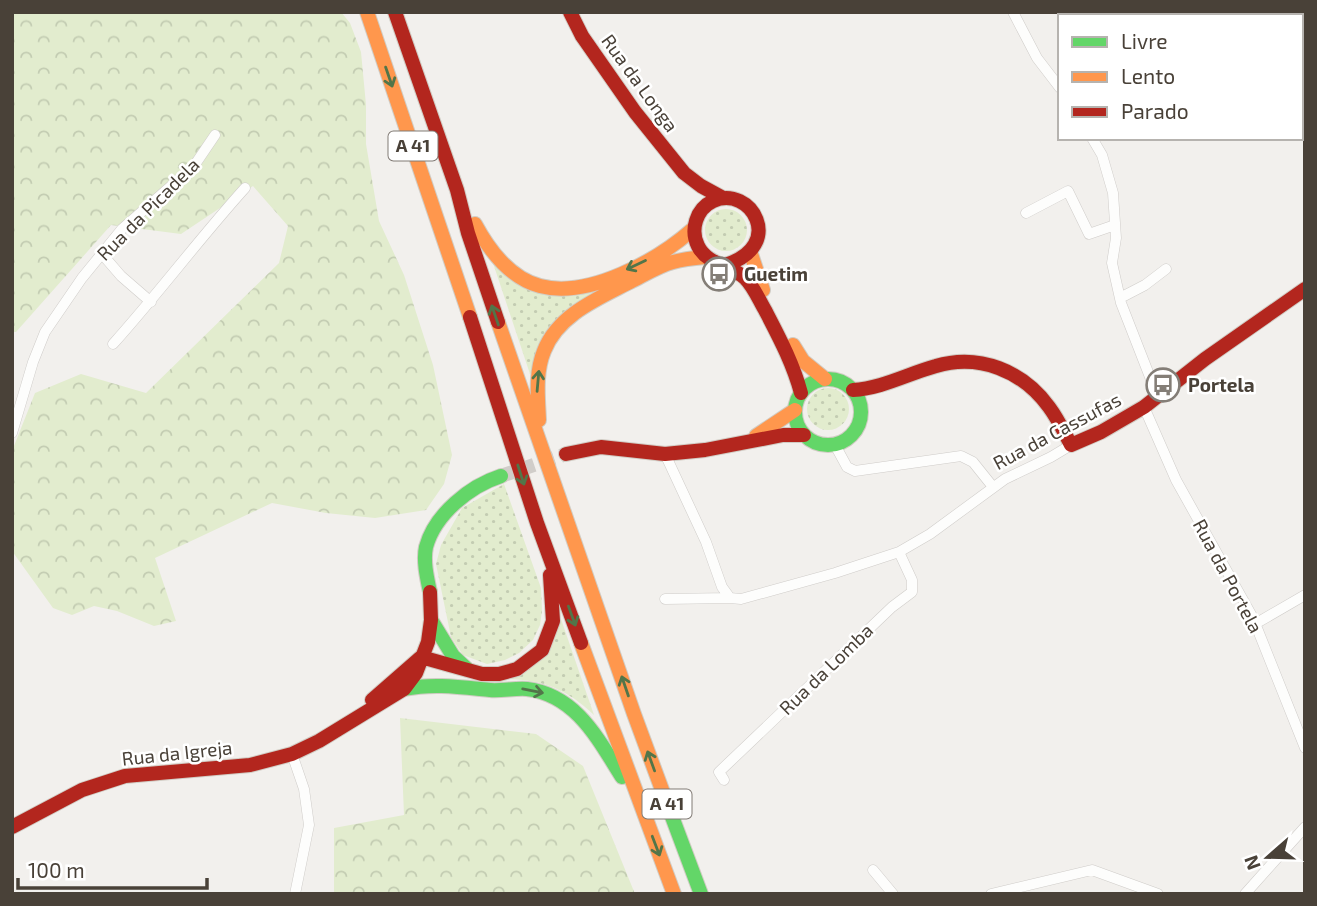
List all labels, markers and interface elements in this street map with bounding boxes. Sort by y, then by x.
legend [1058,14,1303,140]
text: Livre [1121,28,1168,53]
street label: Rua da Longa [597,29,684,136]
text: Lento [1121,63,1175,88]
one-way arrow [384,65,396,87]
text: Parado [1121,98,1189,123]
road number: A 41 [388,132,438,160]
street label: Rua da Picadela [92,153,204,265]
bus stop icon: Guetim [700,255,738,293]
one-way arrow [626,259,647,273]
place label: Guetim [744,262,808,285]
one-way arrow [488,304,500,326]
bus stop icon: Portela [1144,366,1182,404]
one-way arrow [532,370,545,393]
place label: Portela [1188,373,1255,396]
street label: Rua da Cassufas [989,387,1125,474]
one-way arrow [516,463,529,485]
street label: Rua da Portela [1189,515,1268,637]
one-way arrow [567,605,579,627]
street label: Rua da Lomba [774,618,877,719]
one-way arrow [618,675,631,697]
one-way arrow [521,685,544,699]
street label: Rua da Igreja [120,735,233,770]
one-way arrow [644,750,657,772]
road number: A 41 [642,790,692,818]
north arrow [1233,822,1303,892]
one-way arrow [650,834,663,856]
scale bar [18,846,206,890]
text: N [1238,853,1265,873]
text: 100 m [28,857,85,882]

